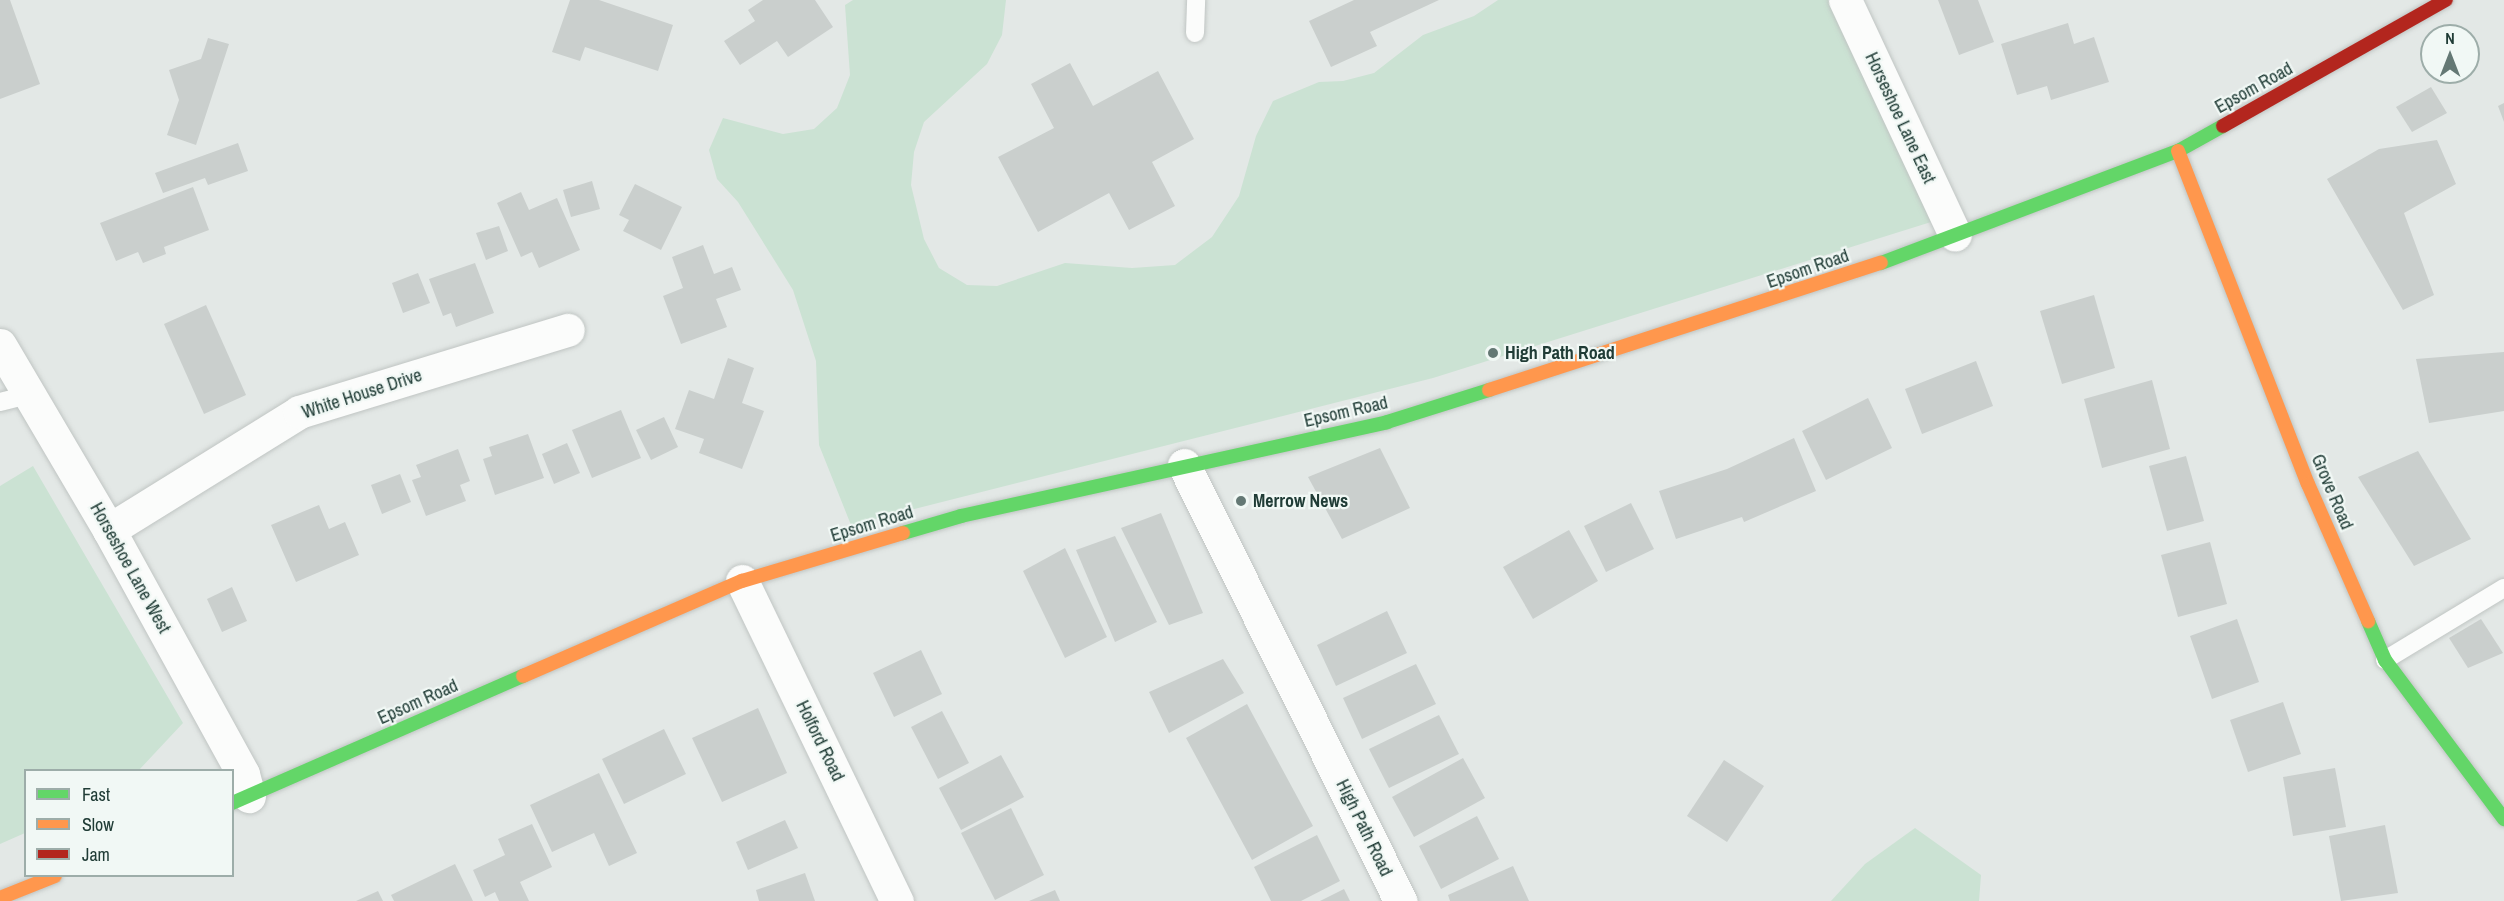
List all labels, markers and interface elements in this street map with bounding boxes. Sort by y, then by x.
north arrow [2420,24,2480,84]
text: N [2445,27,2455,49]
street label: Horseshoe Lane East [1860,49,1940,187]
street label: Epsom Road [2211,58,2297,118]
street label: Epsom Road [1764,245,1852,293]
place label: High Path Road [1505,342,1615,364]
marker: High Path Road [1486,346,1500,360]
street label: White House Drive [299,364,425,424]
street label: Epsom Road [1302,392,1390,432]
street label: Grove Road [2307,451,2357,533]
place label: Merrow News [1253,490,1348,512]
marker: Merrow News [1234,494,1248,508]
street label: Horseshoe Lane West [85,499,175,637]
street label: Epsom Road [828,501,916,547]
street label: Epsom Road [375,675,461,729]
street label: Holford Road [791,697,849,785]
legend [24,769,234,877]
street label: High Path Road [1331,776,1397,880]
text: Fast [82,782,110,807]
text: Slow [82,812,114,837]
text: Jam [82,842,110,867]

